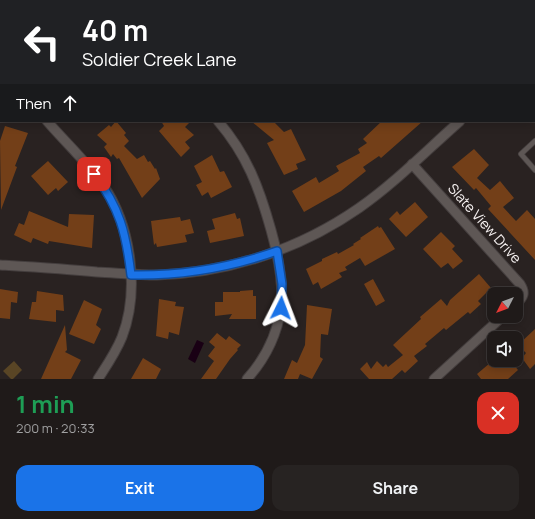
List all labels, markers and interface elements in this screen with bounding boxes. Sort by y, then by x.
text: 40 m [82,11,148,49]
icon: left [16,16,68,68]
text: Soldier Creek Lane [82,47,237,71]
icon: ahead [59,92,81,114]
text: Then [16,93,51,114]
pin [77,157,111,191]
icon: arrive [83,163,105,185]
street label: Slate View Drive [444,179,526,267]
position arrow [260,287,302,329]
north arrow [487,287,523,323]
map controls [487,287,523,367]
button: sound [487,331,523,367]
text: 1 min [16,387,75,420]
button: close [477,392,519,434]
text: 200 m · 20:33 [16,419,95,437]
button: Exit [16,465,264,511]
button: Share [272,465,519,511]

